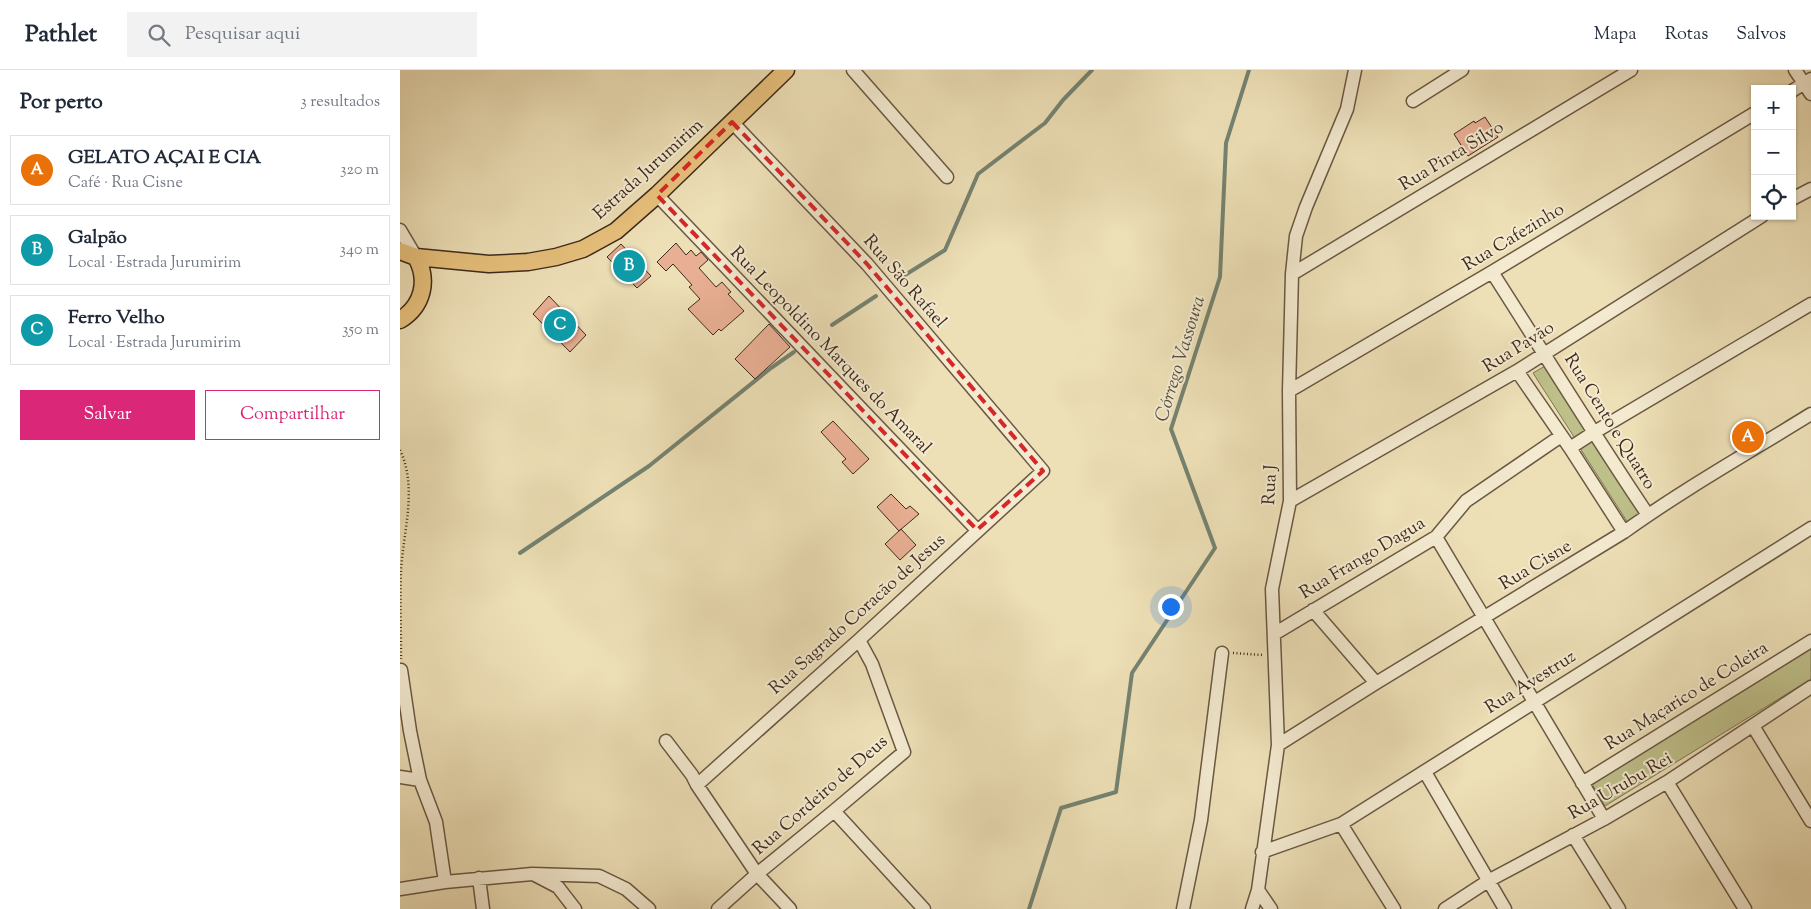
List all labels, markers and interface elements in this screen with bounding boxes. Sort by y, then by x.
search box [127,12,477,57]
text: Pathlet [25,18,97,52]
icon: search [145,21,173,49]
text: Pesquisar aqui [185,21,300,48]
text: Mapa [1594,22,1637,48]
text: Rotas [1665,22,1708,48]
text: Salvos [1736,22,1786,48]
map controls [1751,85,1796,220]
button: + [1751,85,1796,130]
text: Por perto [20,88,103,118]
text: 3 resultados [300,91,380,114]
street label: Estrada Jurumirim [588,113,710,227]
street label: Rua Pinta Silvo [1395,115,1509,199]
button: − [1751,130,1796,175]
text: GELATO AÇAI E CIA [68,145,261,172]
text: A [31,159,44,182]
text: 320 m [340,159,379,182]
text: Café · Rua Cisne [68,172,183,195]
button: locate [1751,175,1796,220]
street label: Rua Cafezinho [1458,197,1570,279]
text: Galpão [68,225,127,252]
street label: Rua São Rafael [856,230,952,334]
text: B [32,239,42,262]
text: 340 m [340,239,379,262]
street label: Rua Leopoldino Marques do Amaral [723,241,937,461]
pin: B [613,247,645,285]
text: Local · Estrada Jurumirim [68,252,241,275]
water label: Córrego Vassoura [1149,293,1213,425]
text: Ferro Velho [68,305,165,332]
pin: C [544,306,576,344]
street label: Rua Pavão [1478,316,1560,380]
text: C [31,319,43,342]
text: 350 m [342,319,379,342]
text: Local · Estrada Jurumirim [68,332,241,355]
street label: Rua Cento e Quatro [1557,349,1661,495]
button: Salvar [20,390,195,440]
button: Compartilhar [205,390,380,440]
pin: A [1732,418,1764,456]
street label: Rua J [1257,464,1285,506]
street label: Rua Frango Dagua [1295,511,1431,607]
street label: Rua Sagrado Coracão de Jesus [764,528,952,702]
street label: Rua Cisne [1495,534,1577,598]
your location [1158,594,1184,620]
street label: Rua Maçarico de Coleira [1600,636,1774,758]
street label: Rua Avestruz [1480,645,1582,721]
street label: Rua Cordeiro de Deus [748,730,894,862]
street label: Rua Urubu Rei [1564,747,1678,827]

